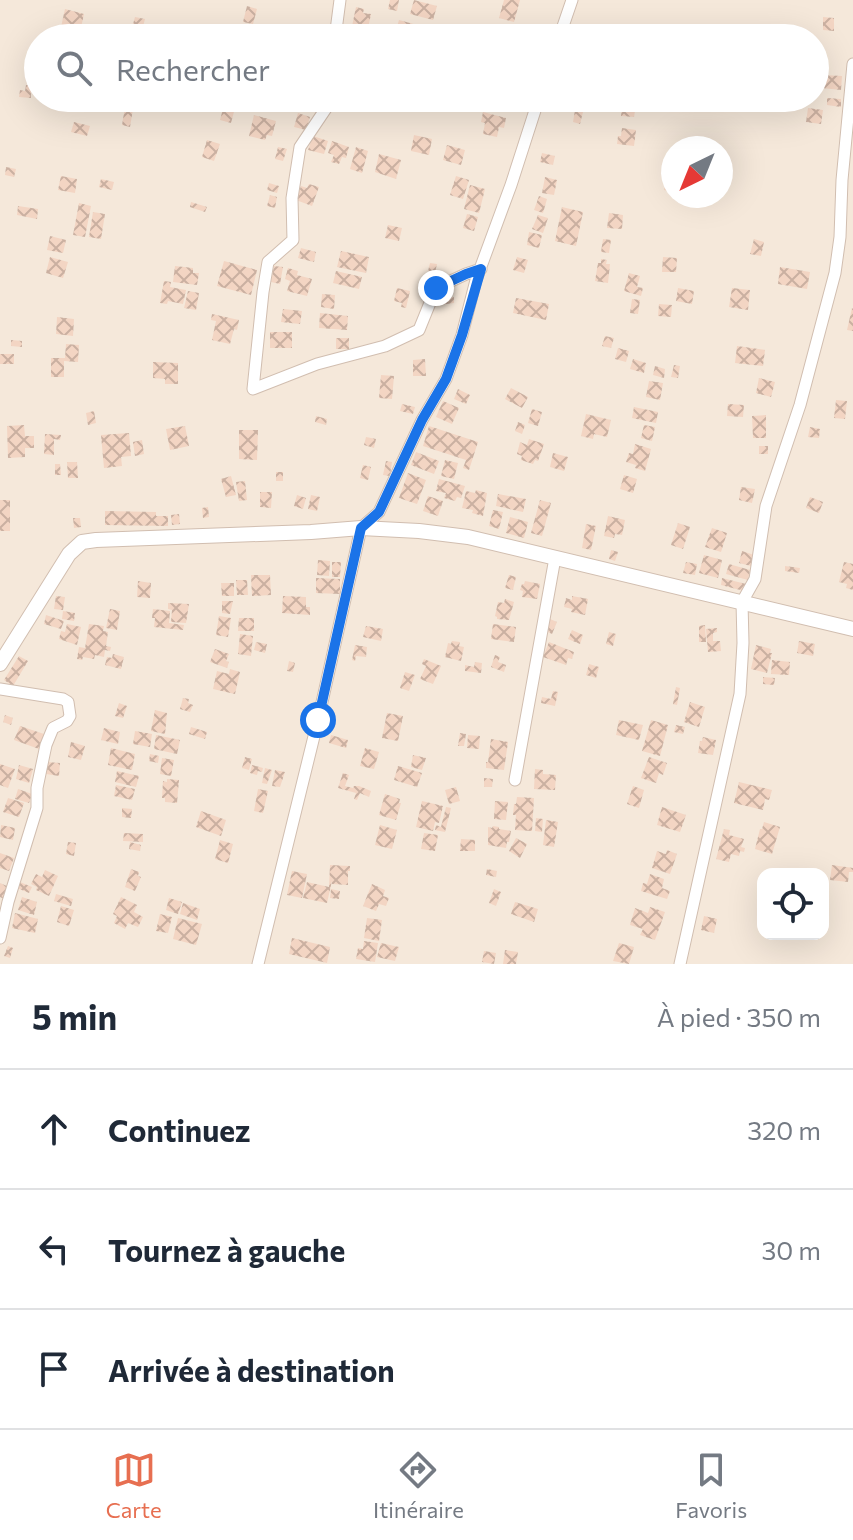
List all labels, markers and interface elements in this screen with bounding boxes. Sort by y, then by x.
search box [24,24,829,112]
icon: search [52,46,96,90]
text: Rechercher [116,50,270,87]
north arrow [661,136,733,208]
route end [418,270,454,306]
route start [300,702,336,738]
map controls [757,868,829,940]
button: locate [757,868,829,940]
text: 5 min [32,995,117,1037]
text: À pied · 350 m [657,1001,821,1032]
icon: ahead [32,1107,76,1151]
text: Continuez [108,1111,251,1148]
text: 320 m [747,1114,821,1145]
icon: left [32,1227,76,1271]
text: Tournez à gauche [108,1231,345,1268]
text: 30 m [762,1234,821,1265]
icon: arrive [32,1347,76,1391]
text: Arrivée à destination [108,1351,395,1388]
tab: Carte [106,1448,162,1523]
tab: Itinéraire [373,1448,464,1523]
tab: Favoris [675,1448,747,1523]

